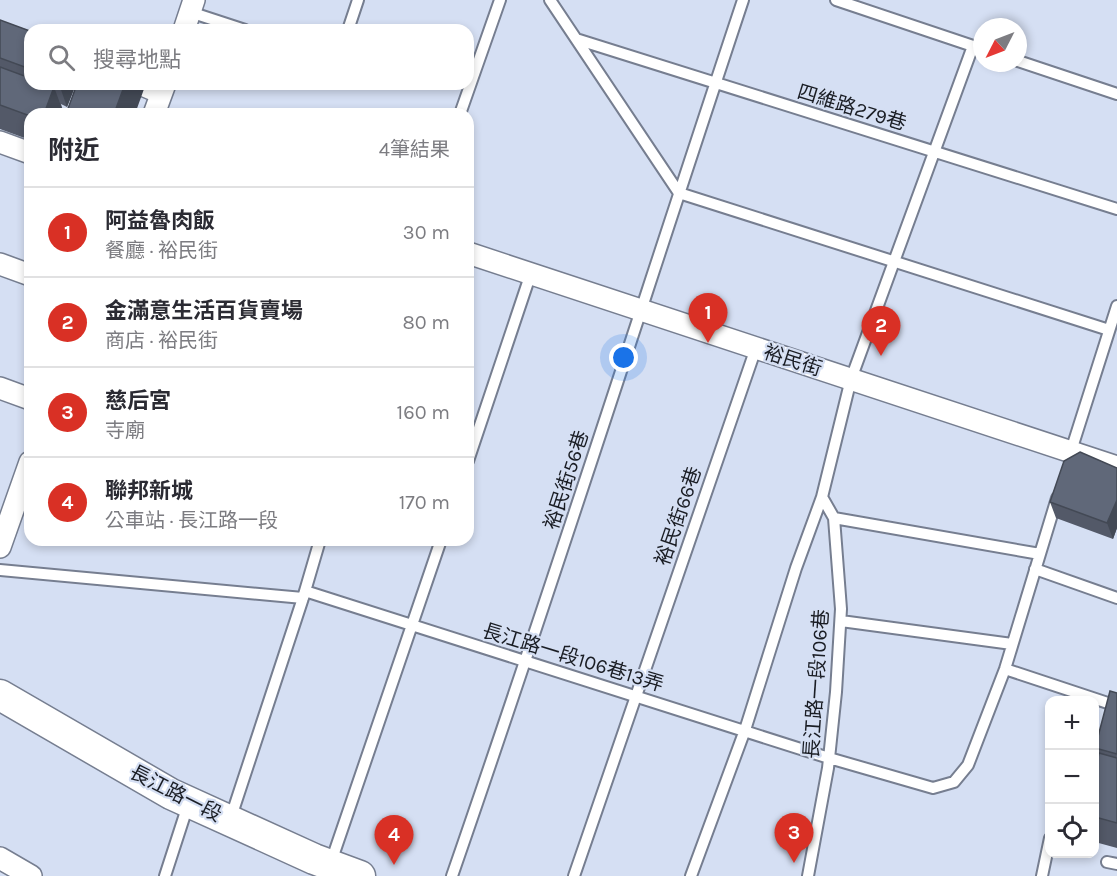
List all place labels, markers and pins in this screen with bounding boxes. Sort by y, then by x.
pin: 1 [688,294,728,343]
pin: 2 [862,306,900,356]
pin: 3 [774,814,814,863]
pin: 4 [374,816,414,865]

